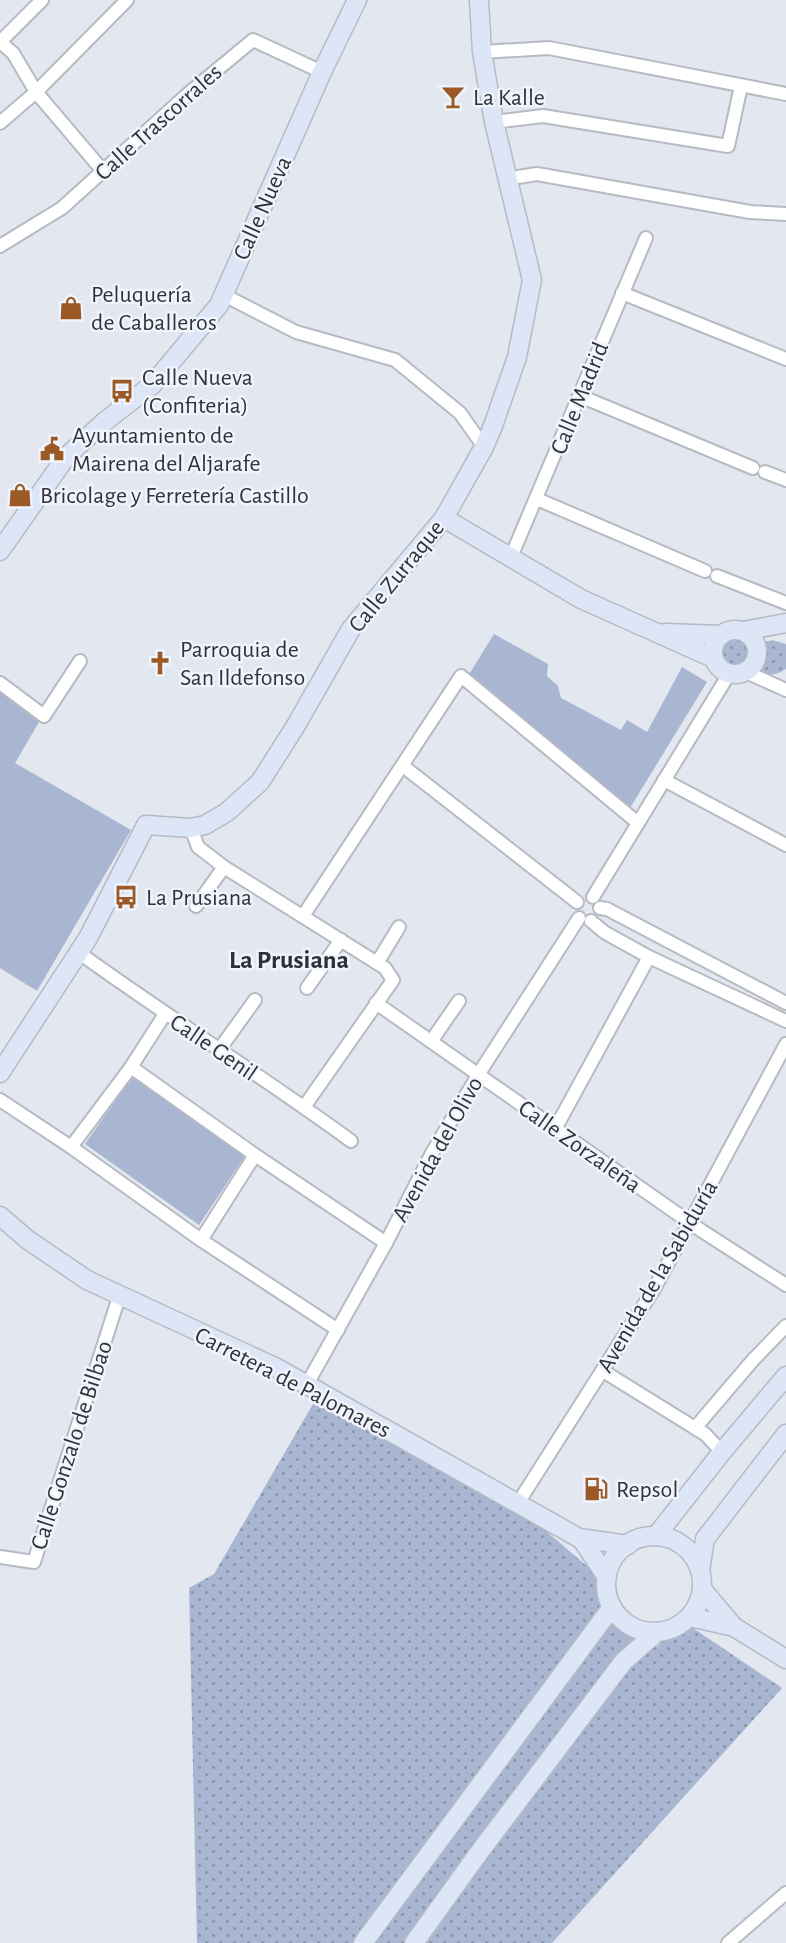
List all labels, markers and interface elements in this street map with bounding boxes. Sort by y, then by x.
street label: Calle Trascorrales [91,60,227,186]
bar icon: La Kalle [439,83,467,111]
place label: La Kalle [473,86,545,110]
street label: Calle Nueva [229,153,296,264]
place label: Peluquería de Caballeros [91,283,217,335]
shop icon: Peluquería de Caballeros [57,294,85,322]
street label: Calle Madrid [547,339,613,458]
place label: Calle Nueva (Confiteria) [142,366,253,418]
bus stop icon: Calle Nueva (Confiteria) [108,377,136,405]
place label: Ayuntamiento de Mairena del Aljarafe [72,424,260,476]
public building icon: Ayuntamiento de Mairena del Aljarafe [38,435,66,463]
shop icon: Bricolage y Ferretería Castillo [6,481,34,509]
place label: Bricolage y Ferretería Castillo [40,484,309,508]
street label: Calle Zurraque [344,516,449,637]
place label: Parroquia de San Ildefonso [180,638,305,690]
church icon: Parroquia de San Ildefonso [146,649,174,677]
bus stop icon: La Prusiana [112,883,140,911]
place label: La Prusiana [146,886,252,910]
district label: La Prusiana [229,947,349,973]
street label: Calle Genil [165,1010,261,1086]
street label: Avenida del Olivo [388,1073,488,1226]
street label: Calle Zorzaleña [514,1096,645,1198]
street label: Avenida de la Sabiduría [593,1176,723,1377]
street label: Carretera de Palomares [191,1323,394,1443]
street label: Calle Gonzalo de Bilbao [27,1338,117,1553]
fuel station icon: Repsol [582,1475,610,1503]
place label: Repsol [616,1478,678,1502]

